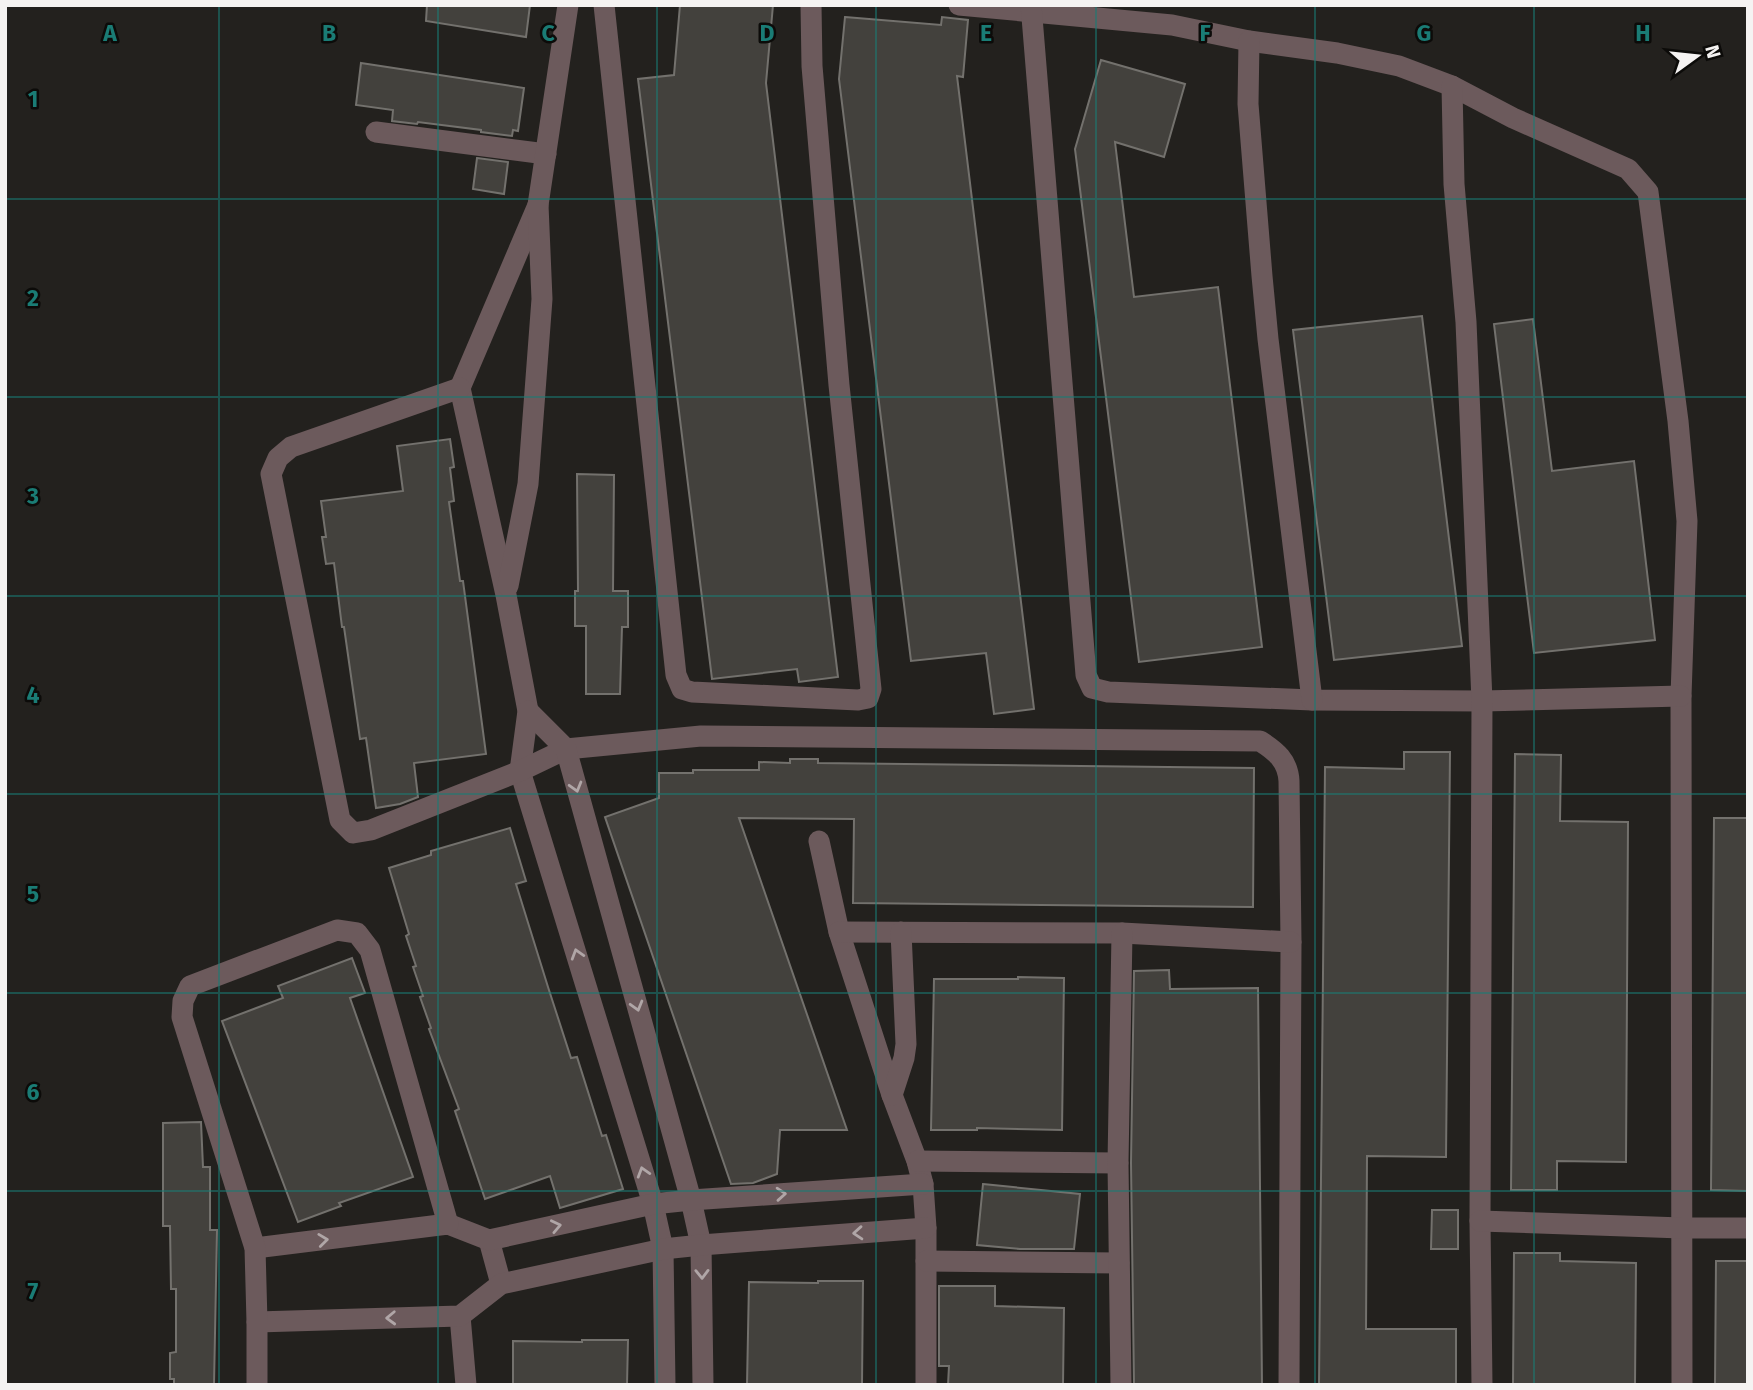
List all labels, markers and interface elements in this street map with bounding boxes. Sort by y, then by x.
text: A [102,19,117,47]
text: B [322,19,336,47]
text: C [541,19,555,47]
text: D [760,19,775,47]
text: E [980,19,992,47]
text: F [1199,19,1211,47]
text: G [1417,19,1431,47]
text: H [1635,19,1651,47]
north arrow [1662,21,1732,91]
text: N [1700,43,1726,61]
text: 1 [28,85,38,113]
text: 2 [27,284,39,312]
text: 3 [26,482,39,510]
text: 4 [27,681,40,709]
one-way arrow [568,781,582,793]
text: 5 [27,880,39,908]
one-way arrow [570,949,585,961]
one-way arrow [629,1000,643,1012]
text: 6 [27,1078,40,1106]
one-way arrow [637,1166,652,1178]
one-way arrow [775,1187,786,1202]
one-way arrow [550,1219,562,1234]
one-way arrow [852,1225,863,1240]
one-way arrow [317,1232,328,1247]
one-way arrow [694,1270,710,1280]
text: 7 [28,1277,39,1305]
one-way arrow [386,1310,397,1325]

